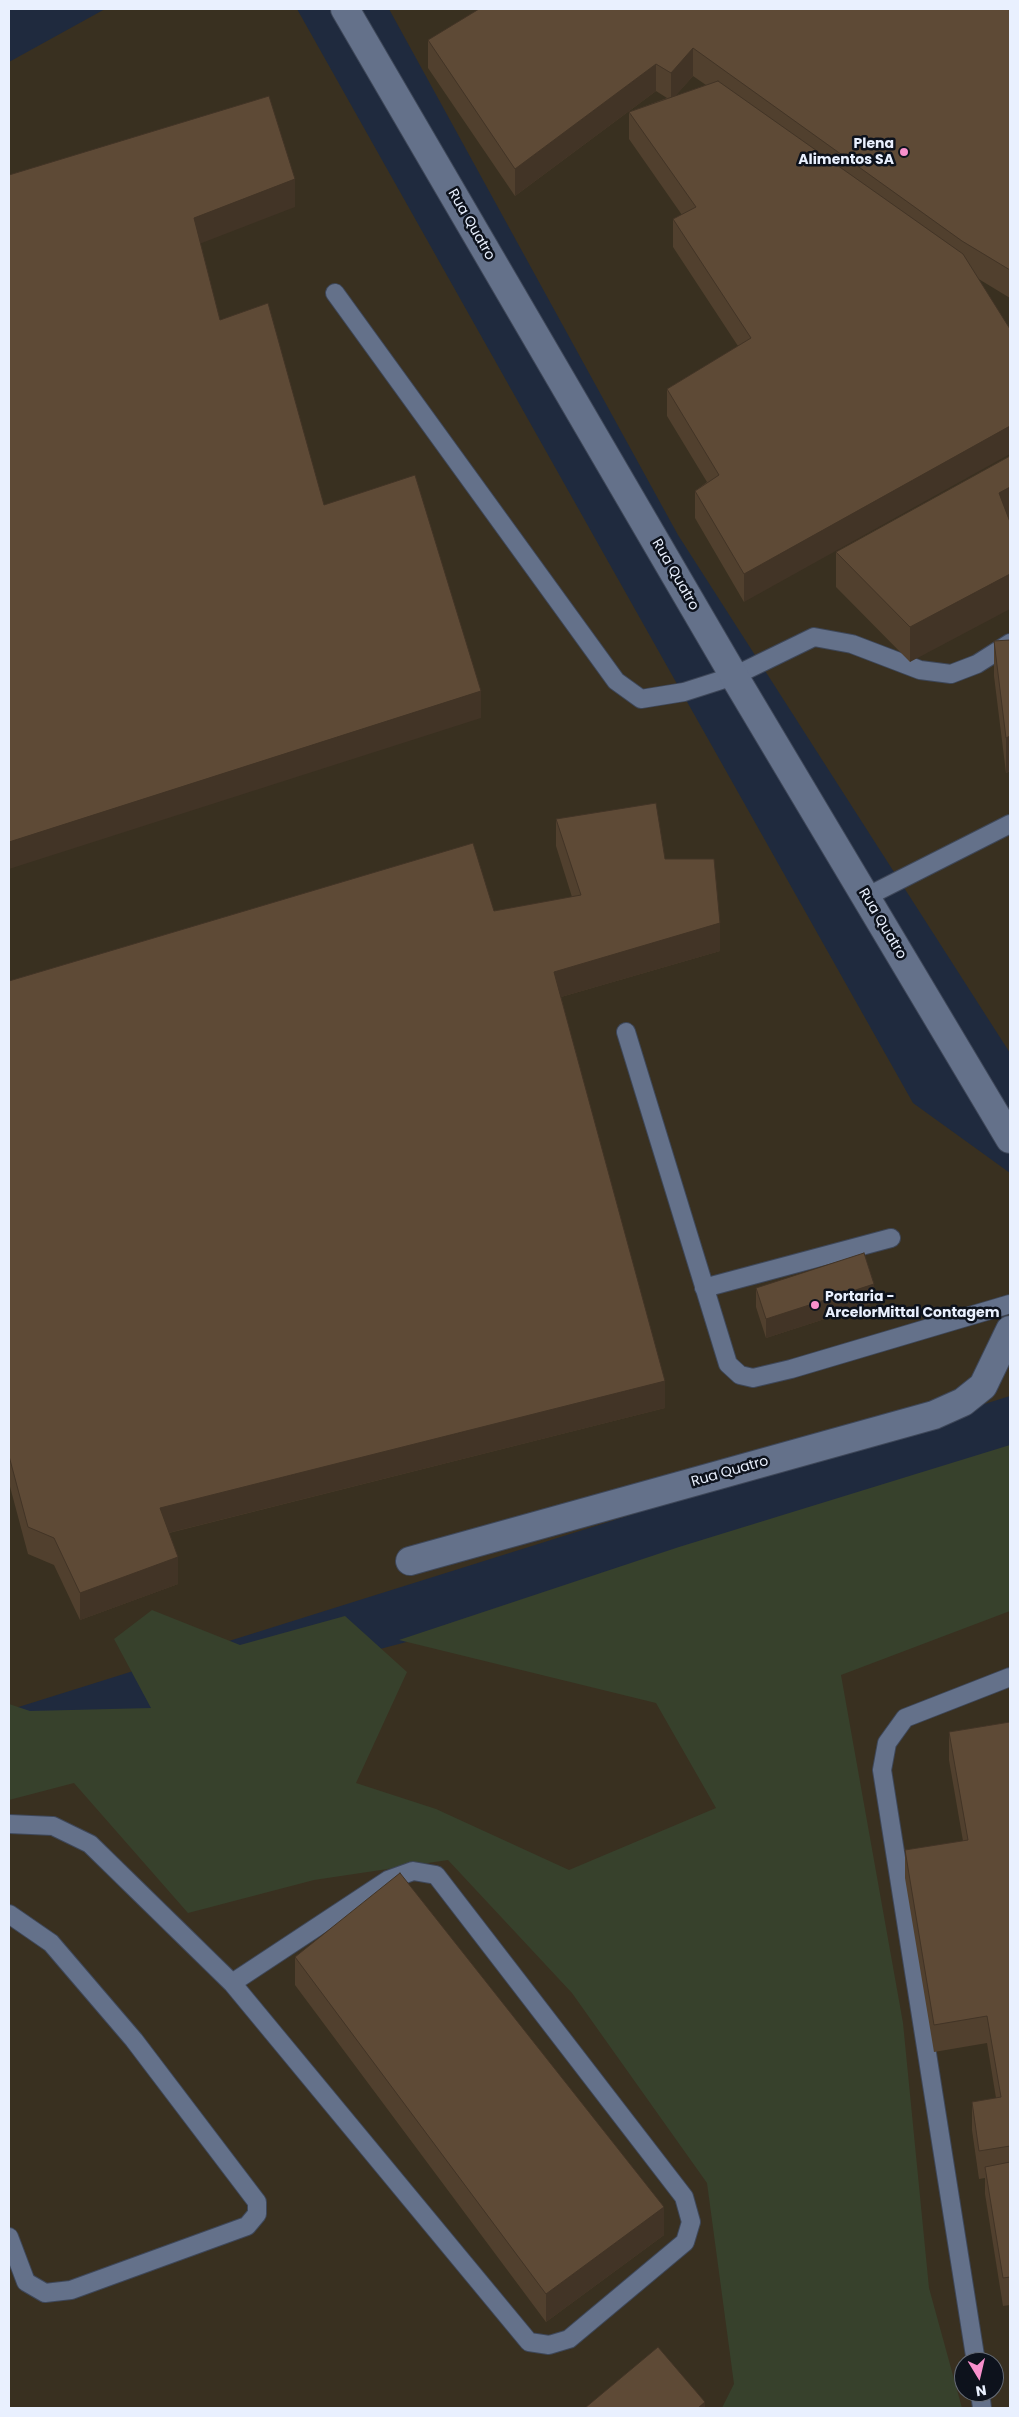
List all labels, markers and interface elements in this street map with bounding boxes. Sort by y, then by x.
place label: Plena Alimentos SA [798,136,894,168]
marker: Plena Alimentos SA [898,146,910,158]
street label: Rua Quatro [444,186,498,264]
street label: Rua Quatro [648,536,702,614]
street label: Rua Quatro [854,886,910,962]
place label: Portaria - ArcelorMittal Contagem [825,1289,1000,1321]
marker: Portaria - ArcelorMittal Contagem [809,1299,821,1311]
street label: Rua Quatro [690,1453,770,1491]
north arrow [954,2352,1004,2402]
text: N [974,2380,988,2402]

